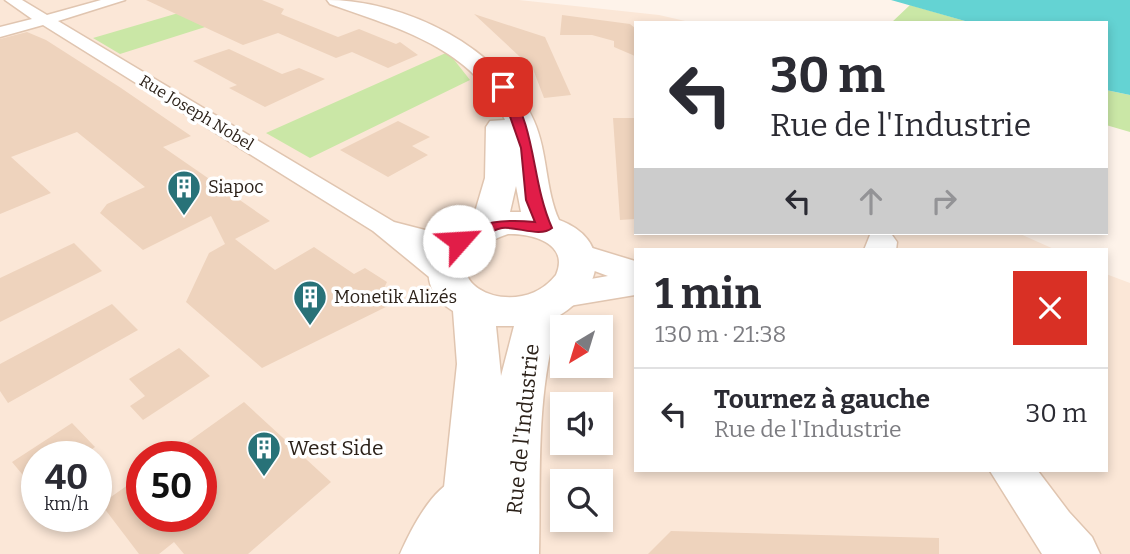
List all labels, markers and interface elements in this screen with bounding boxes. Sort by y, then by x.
text: 30 m [770,46,885,105]
icon: left [655,49,746,140]
pin [473,57,533,117]
icon: arrive [484,68,522,106]
street label: Rue Joseph Nobel [136,71,258,154]
text: Rue de l'Industrie [770,106,1031,144]
building icon: Siapoc [165,168,203,217]
place label: Siapoc [208,176,264,198]
icon: left [779,182,817,220]
icon: ahead [852,182,890,220]
icon: right [925,182,963,220]
position arrow [422,204,496,278]
text: 1 min [655,269,761,319]
button: close [1013,271,1087,345]
building icon: Monetik Alizés [291,278,329,327]
place label: Monetik Alizés [334,286,457,308]
north arrow [550,315,612,378]
map controls [550,315,613,532]
text: 130 m · 21:38 [655,320,786,348]
street label: Rue de l'Industrie [501,342,545,516]
text: Tournez à gauche [714,384,930,415]
button: sound [550,392,613,455]
icon: left [655,395,693,433]
text: 30 m [1026,398,1087,429]
text: Rue de l'Industrie [714,415,902,443]
building icon: West Side [245,429,283,478]
place label: West Side [288,435,383,461]
speed limit sign: 50 [126,441,217,532]
text: 40 [45,456,88,498]
button: search [550,469,613,532]
text: km/h [44,493,89,515]

